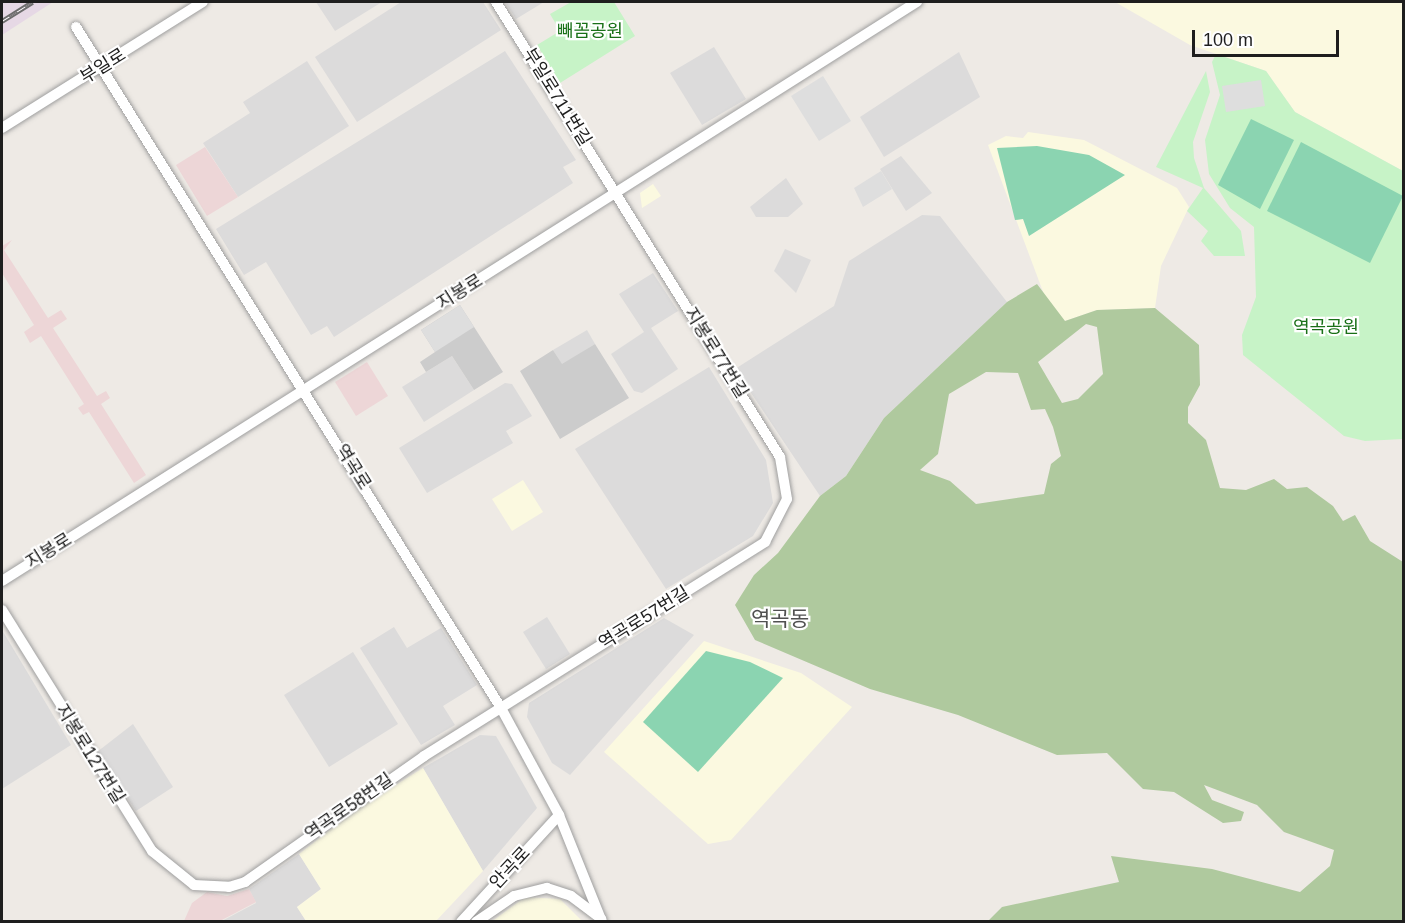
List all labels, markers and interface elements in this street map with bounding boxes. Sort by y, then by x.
scale bar [1195,18,1342,56]
park label: 빼꼼공원 [557,20,623,42]
text: 100 m [1203,30,1253,50]
street label: 부일로 [76,44,130,88]
street label: 부일로711번길 [518,44,596,150]
street label: 지봉로 [433,270,487,314]
street label: 지봉로77번길 [680,304,752,402]
park label: 역곡공원 [1293,316,1359,338]
street label: 역곡로 [331,440,375,494]
street label: 지봉로 [22,529,76,573]
street label: 역곡로57번길 [595,582,693,654]
district label: 역곡동 [751,606,809,632]
street label: 지봉로127번길 [51,700,129,808]
street label: 역곡로58번길 [301,769,397,845]
street label: 안곡로 [485,842,535,894]

